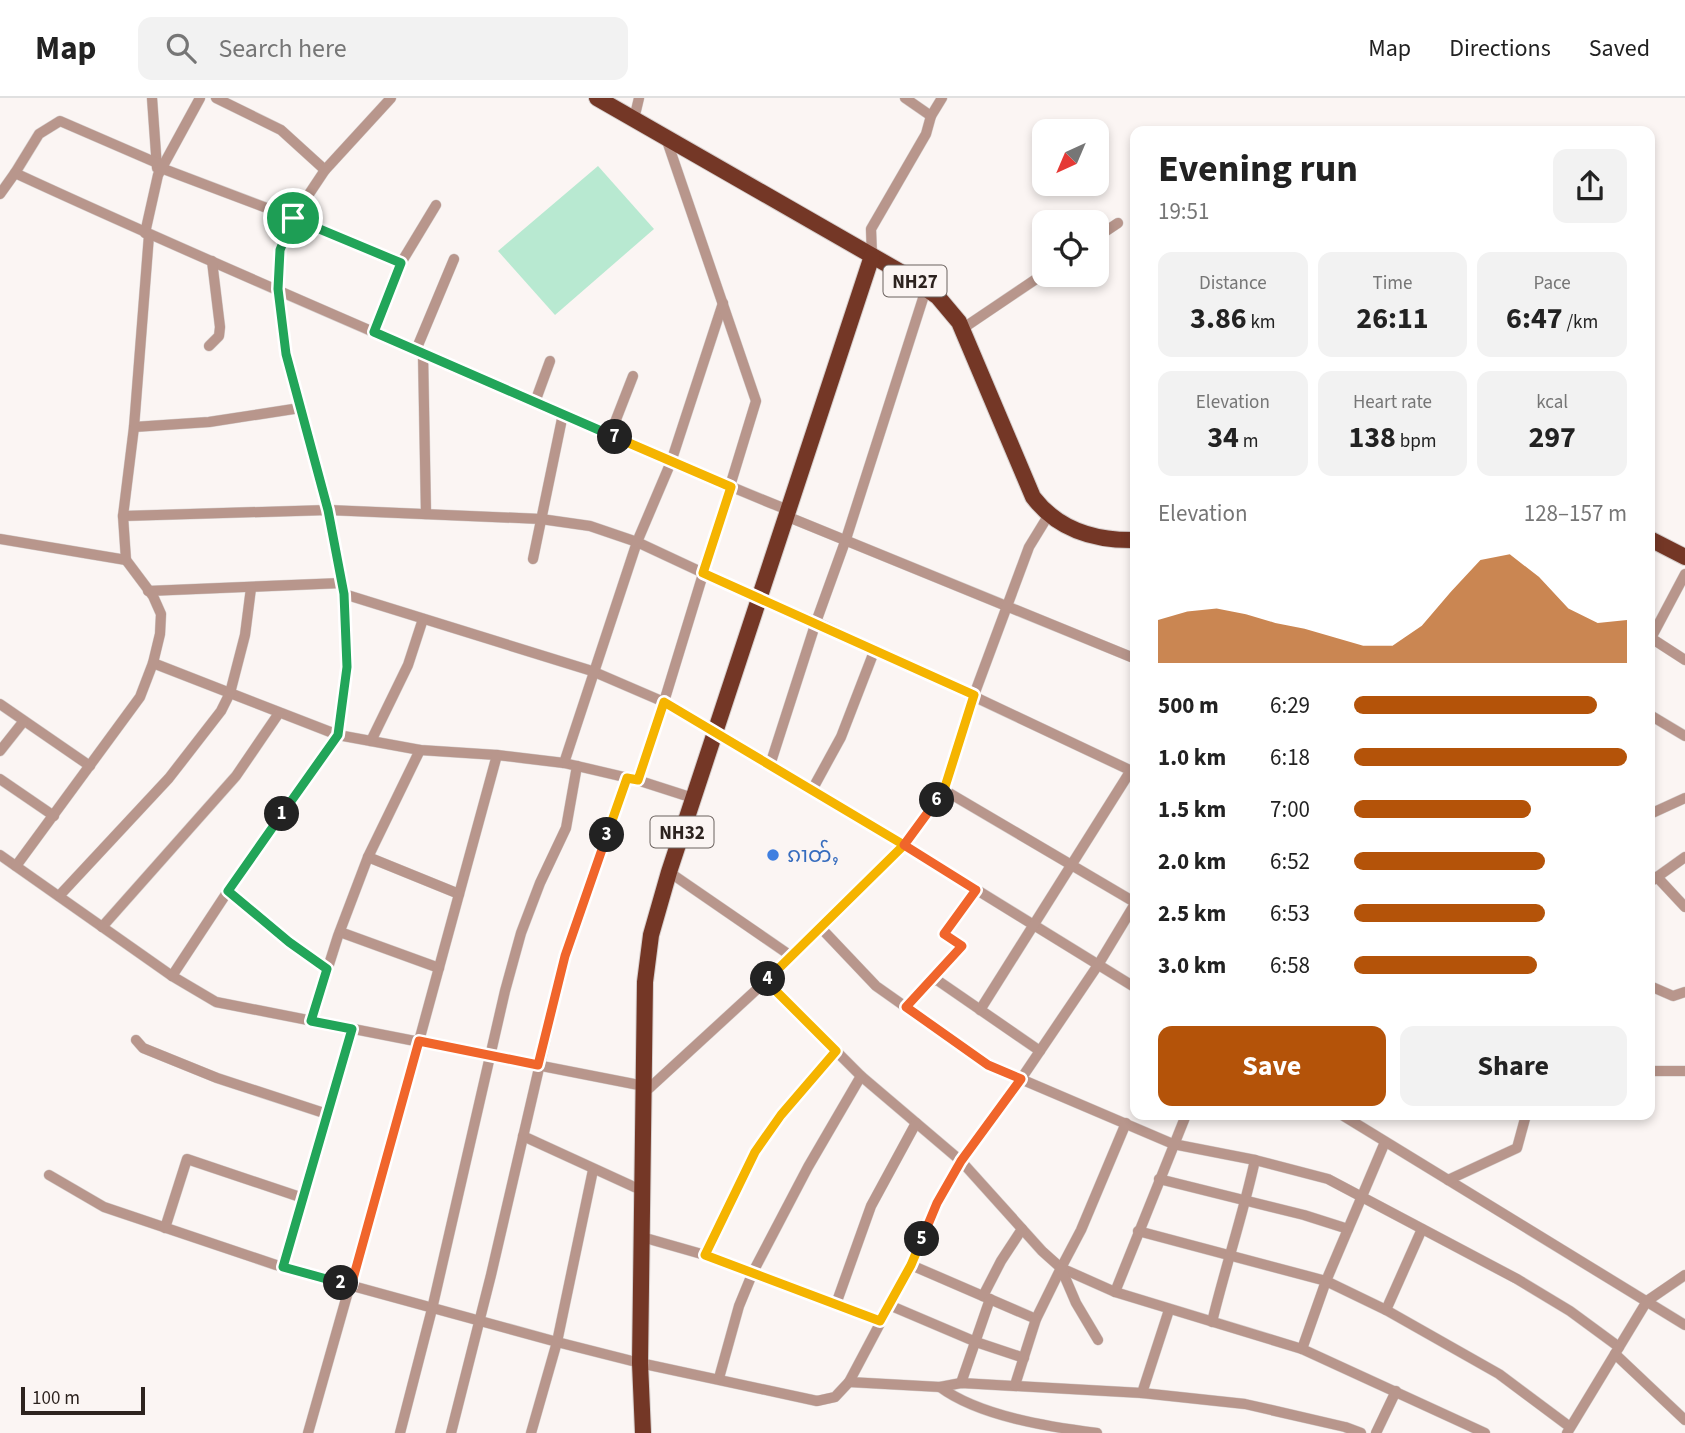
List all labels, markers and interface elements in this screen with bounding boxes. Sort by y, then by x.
search box [138,17,628,80]
text: Map [35,25,96,72]
icon: search [162,29,200,67]
text: Search here [218,30,347,67]
text: Map [1368,31,1411,66]
text: Directions [1449,31,1551,66]
text: Saved [1589,31,1650,66]
north arrow [1032,119,1110,196]
map controls [1032,119,1109,287]
text: Evening run [1158,142,1358,196]
button: share [1553,149,1627,223]
pin [263,188,323,248]
text: 19:51 [1158,195,1209,228]
icon: arrive [274,199,312,237]
button: locate [1032,210,1109,287]
road number: NH27 [884,266,946,296]
text: Distance [1199,270,1267,297]
text: Time [1372,270,1413,297]
text: Pace [1534,270,1571,297]
text: 3.86 [1190,297,1247,340]
text: 26:11 [1356,297,1429,340]
text: 6:47 [1506,297,1563,340]
text: km [1247,309,1276,336]
text: /km [1563,309,1598,336]
text: Elevation [1196,389,1270,416]
text: Heart rate [1353,389,1432,416]
text: kcal [1536,389,1568,416]
text: 34 [1207,416,1239,459]
text: 138 [1348,416,1396,459]
text: 297 [1528,416,1576,459]
pin: 7 [598,420,632,454]
text: 7 [609,423,620,450]
text: m [1239,428,1258,455]
text: bpm [1396,428,1437,455]
text: Elevation [1158,497,1248,530]
text: 128–157 m [1524,497,1627,530]
text: 500 m [1158,689,1219,722]
text: 6:29 [1270,689,1310,722]
text: 1.0 km [1158,741,1226,774]
text: 6:18 [1270,741,1310,774]
pin: 6 [920,782,954,818]
text: 6 [931,786,942,813]
text: 1.5 km [1158,793,1226,826]
text: 7:00 [1270,793,1310,826]
pin: 1 [264,796,300,832]
text: 1 [276,800,287,827]
road number: NH32 [650,817,714,848]
pin: 3 [590,818,624,852]
text: 3 [601,821,612,848]
place label: ၵၢတ်ႇ [787,839,839,870]
text: 2.0 km [1158,845,1226,878]
text: 6:52 [1270,845,1310,878]
marker: ၵၢတ်ႇ [765,847,781,863]
text: 2.5 km [1158,897,1226,930]
text: 6:53 [1270,897,1310,930]
text: 3.0 km [1158,949,1226,982]
text: 6:58 [1270,949,1310,982]
pin: 4 [750,962,786,996]
text: 4 [762,965,773,992]
button: Save [1158,1026,1386,1106]
button: Share [1400,1026,1627,1106]
pin: 5 [904,1222,940,1256]
text: 5 [916,1225,927,1252]
pin: 2 [324,1266,358,1300]
text: 2 [335,1269,346,1296]
scale bar [21,1384,145,1416]
text: 100 m [32,1385,80,1412]

